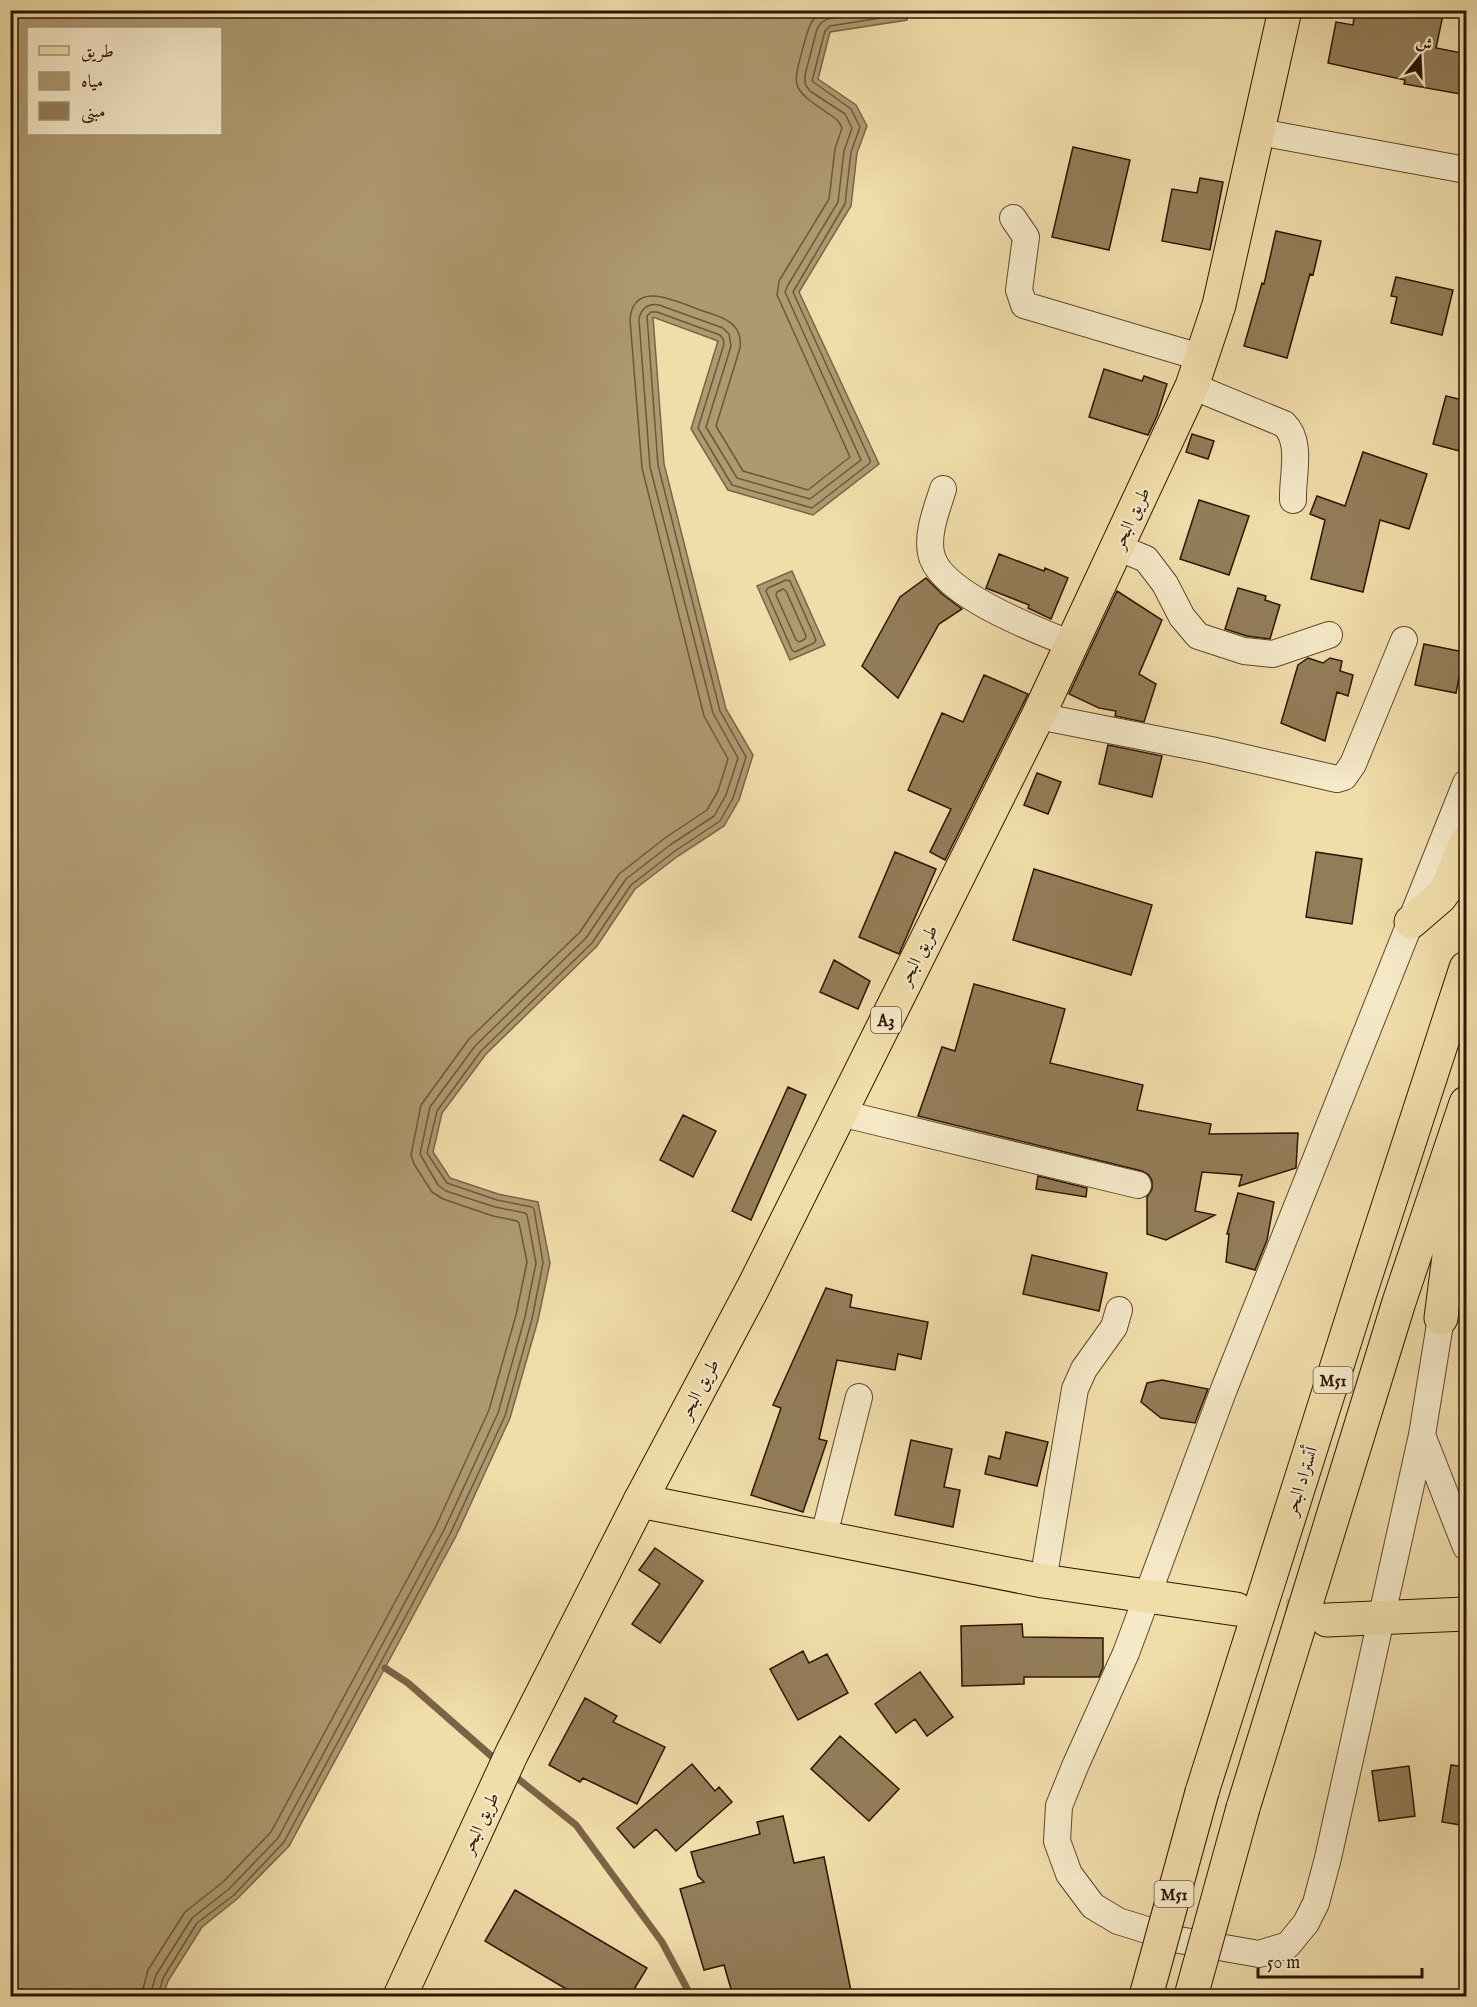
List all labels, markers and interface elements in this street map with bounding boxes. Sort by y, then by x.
legend [27,27,222,135]
north arrow [1390,27,1450,87]
text: ش [1413,33,1435,57]
text: طريق [81,41,114,64]
text: مياه [81,71,103,94]
text: مبنى [81,101,106,124]
street label: طريق البحر [1107,484,1157,555]
street label: طريق البحر [893,921,944,992]
road number: A3 [871,1007,901,1033]
street label: طريق البحر [674,1355,726,1426]
road number: M51 [1314,1367,1352,1393]
street label: أتستراد البحر [1277,1442,1325,1521]
street label: طريق البحر [456,1789,506,1860]
road number: M51 [1154,1881,1194,1907]
scale bar [1258,1941,1422,1979]
text: 50 m [1267,1952,1300,1975]

